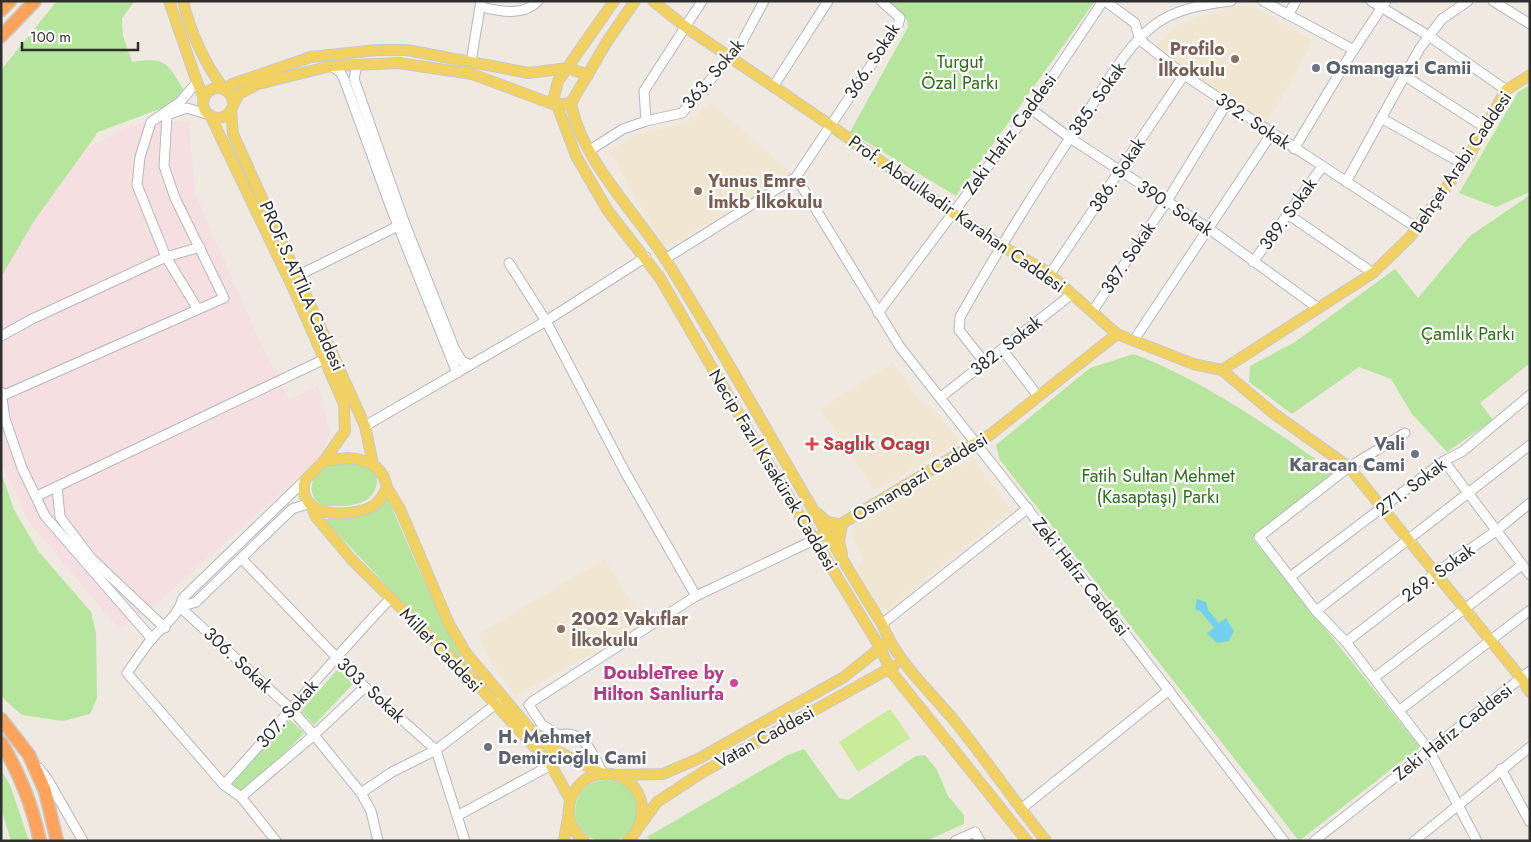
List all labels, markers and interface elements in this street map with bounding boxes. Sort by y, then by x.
street label: 366. Sokak [838,18,906,104]
scale bar [22,20,139,52]
text: 100 m [30,26,71,48]
street label: 363. Sokak [676,33,750,115]
place label: Profilo İlkokulu [1158,36,1225,83]
park label: Turgut Özal Parkı [921,49,999,96]
marker: Profilo İlkokulu [1229,53,1241,65]
place label: Osmangazi Camii [1326,55,1471,81]
street label: 385. Sokak [1062,57,1132,141]
marker: Osmangazi Camii [1310,62,1322,74]
street label: Zeki Hafız Caddesi [957,68,1063,200]
street label: 392. Sokak [1210,86,1296,156]
street label: Behçet Arabi Caddesi [1404,86,1518,238]
street label: Prof. Abdulkadir Karahan Caddesi [843,129,1071,299]
street label: 386. Sokak [1082,132,1152,218]
place label: Yunus Emre İmkb İlkokulu [707,168,823,215]
street label: 389. Sokak [1253,172,1323,256]
street label: 390. Sokak [1132,174,1218,242]
marker: Yunus Emre İmkb İlkokulu [692,185,704,197]
street label: PROF.S.ATTİLA Caddesi [253,197,351,375]
street label: 387. Sokak [1094,217,1162,299]
street label: 382. Sokak [965,310,1048,382]
park label: Çamlık Parkı [1421,321,1515,347]
street label: Necip Fazıl Kısakürek Caddesi [702,364,844,576]
street label: Osmangazi Caddesi [847,426,993,528]
place label: Saglık Ocagı [823,431,930,457]
place label: Vali Karacan Cami [1289,431,1405,478]
marker: Saglık Ocagı [805,437,819,451]
marker: Vali Karacan Cami [1409,448,1421,460]
street label: 271. Sokak [1370,452,1452,522]
park label: Fatih Sultan Mehmet (Kasaptaşı) Parkı [1081,463,1235,510]
street label: Zeki Hafız Caddesi [1026,512,1136,642]
street label: 269. Sokak [1396,538,1480,608]
street label: Millet Caddesi [394,602,488,698]
place label: 2002 Vakıflar İlkokulu [571,606,689,653]
street label: 306. Sokak [198,621,278,699]
marker: 2002 Vakıflar İlkokulu [555,623,567,635]
street label: 303. Sokak [331,651,411,729]
place label: DoubleTree by Hilton Sanliurfa [593,660,725,707]
street label: 307. Sokak [250,674,324,754]
marker: DoubleTree by Hilton Sanliurfa [728,677,740,689]
street label: Zeki Hafız Caddesi [1388,677,1518,787]
street label: Vatan Caddesi [711,699,819,775]
place label: H. Mehmet Demircioğlu Cami [498,724,647,771]
marker: H. Mehmet Demircioğlu Cami [482,741,494,753]

